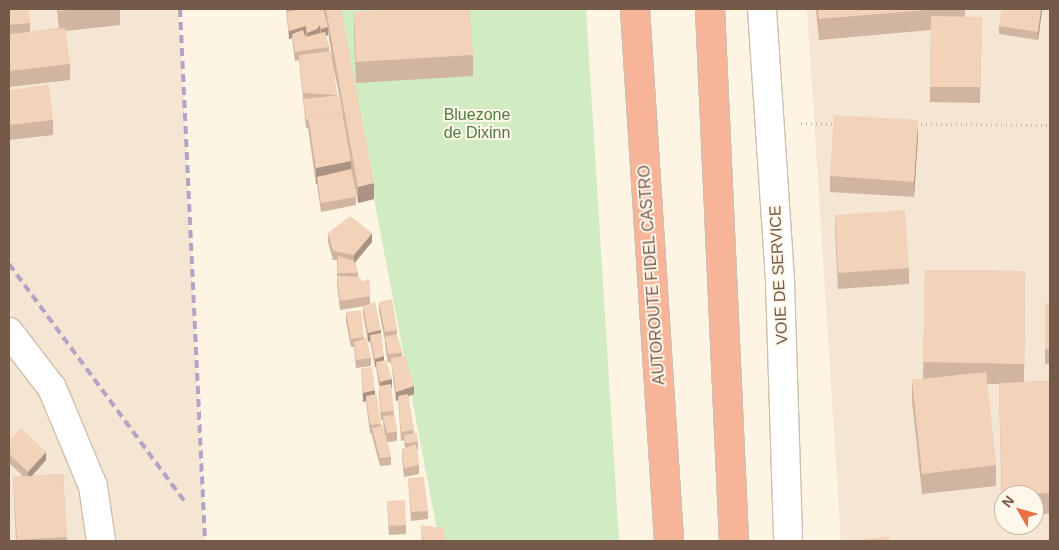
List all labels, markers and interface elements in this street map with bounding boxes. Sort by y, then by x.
park label: Bluezone de Dixinn [444,105,510,143]
street label: AUTOROUTE FIDEL CASTRO [635,164,669,386]
street label: VOIE DE SERVICE [766,205,792,345]
north arrow [994,485,1044,535]
text: N [999,492,1017,510]

